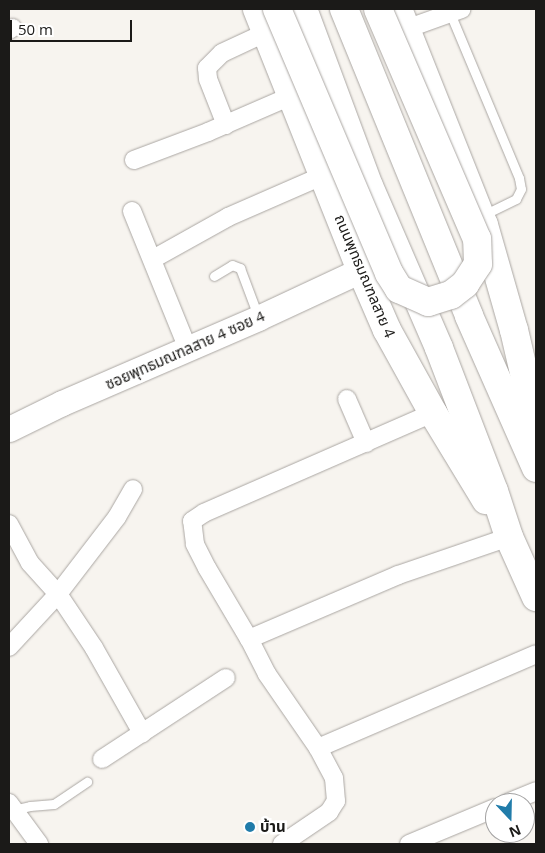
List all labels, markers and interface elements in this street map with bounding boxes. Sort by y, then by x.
scale bar [12,10,135,42]
text: 50 m [18,19,53,39]
street label: ถนนพุทธมณฑลสาย 4 [331,212,399,340]
street label: ซอยพุทธมณฑลสาย 4 ซอย 4 [102,307,268,393]
north arrow [485,793,535,843]
place label: บ้าน [260,818,286,836]
marker: บ้าน [244,821,256,833]
text: N [506,821,524,842]

